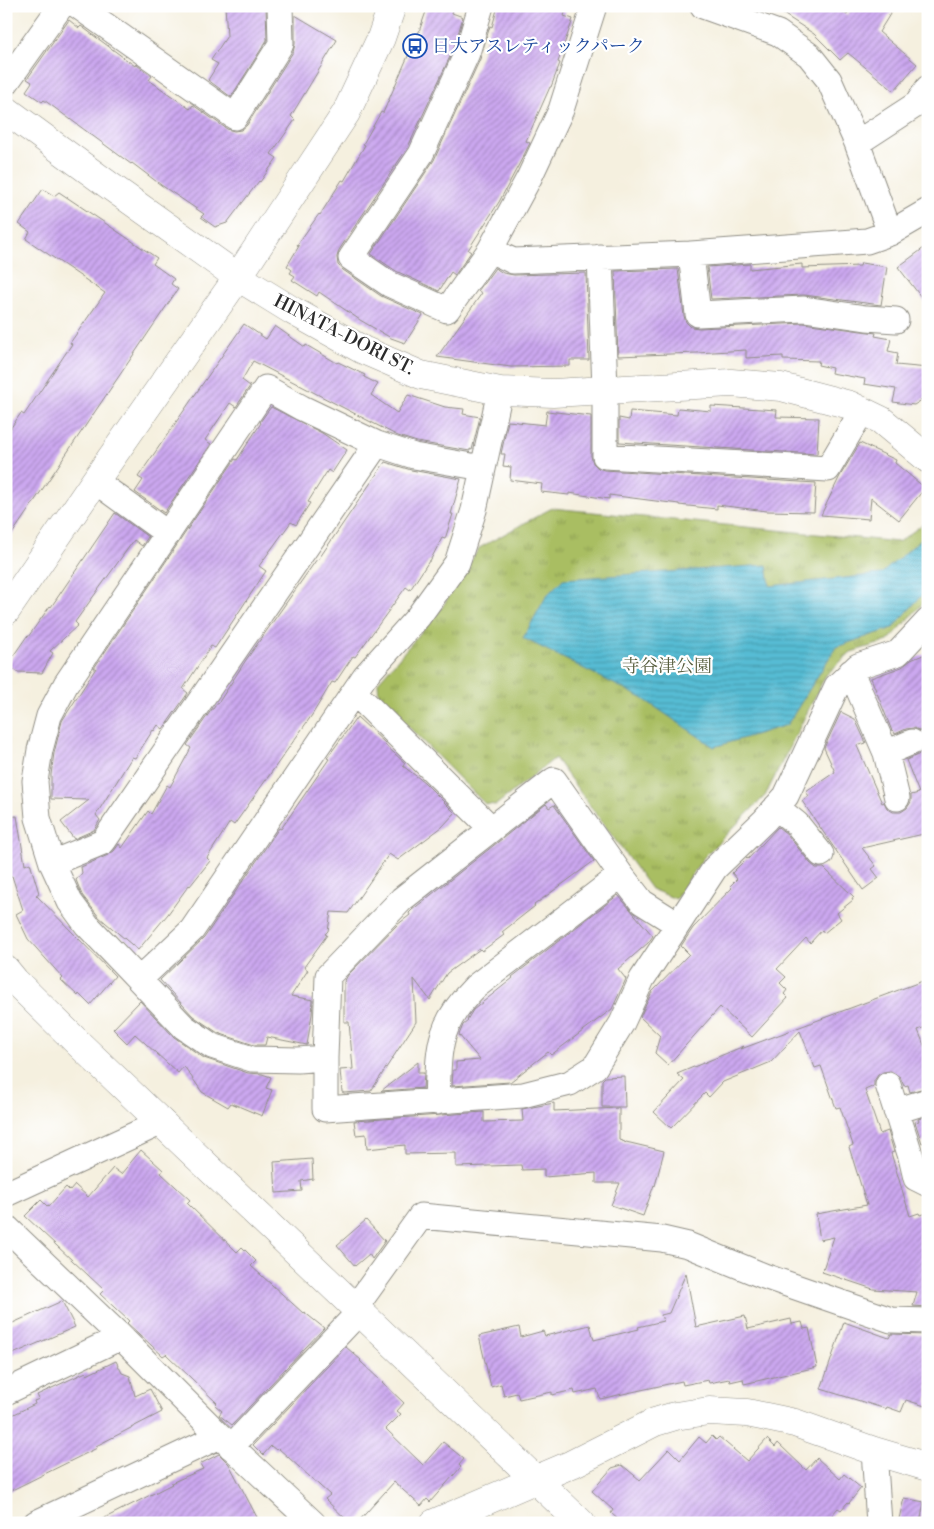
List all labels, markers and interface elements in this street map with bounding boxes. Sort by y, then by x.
bus stop icon: 日大アスレティックパーク [402,33,428,59]
place label: 日大アスレティックパーク [432,35,645,58]
street label: HINATA-DORI ST. [270,290,418,380]
park label: 寺谷津公園 [622,655,712,678]

